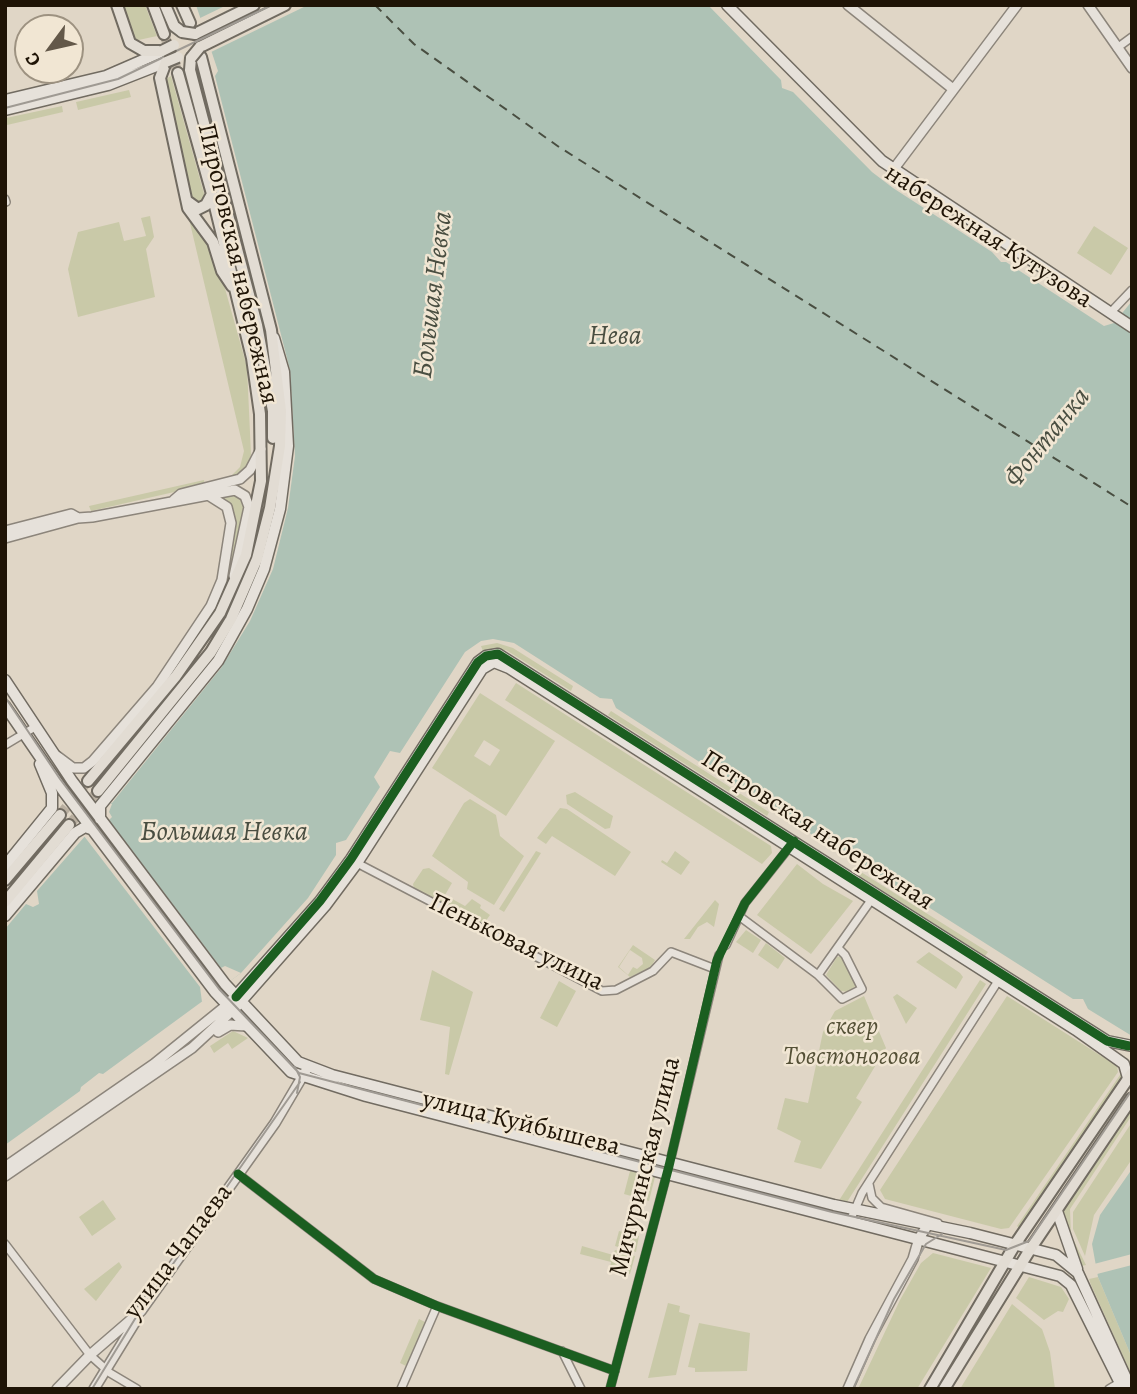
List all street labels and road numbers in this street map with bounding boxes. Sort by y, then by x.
street label: Пироговская набережная [189,120,285,408]
street label: набережная Кутузова [878,158,1098,316]
street label: Петровская набережная [695,744,939,918]
street label: Пеньковая улица [423,887,609,999]
street label: Мичуринская улица [604,1054,688,1280]
street label: улица Куйбышева [419,1084,623,1164]
street label: улица Чапаева [118,1178,240,1326]

